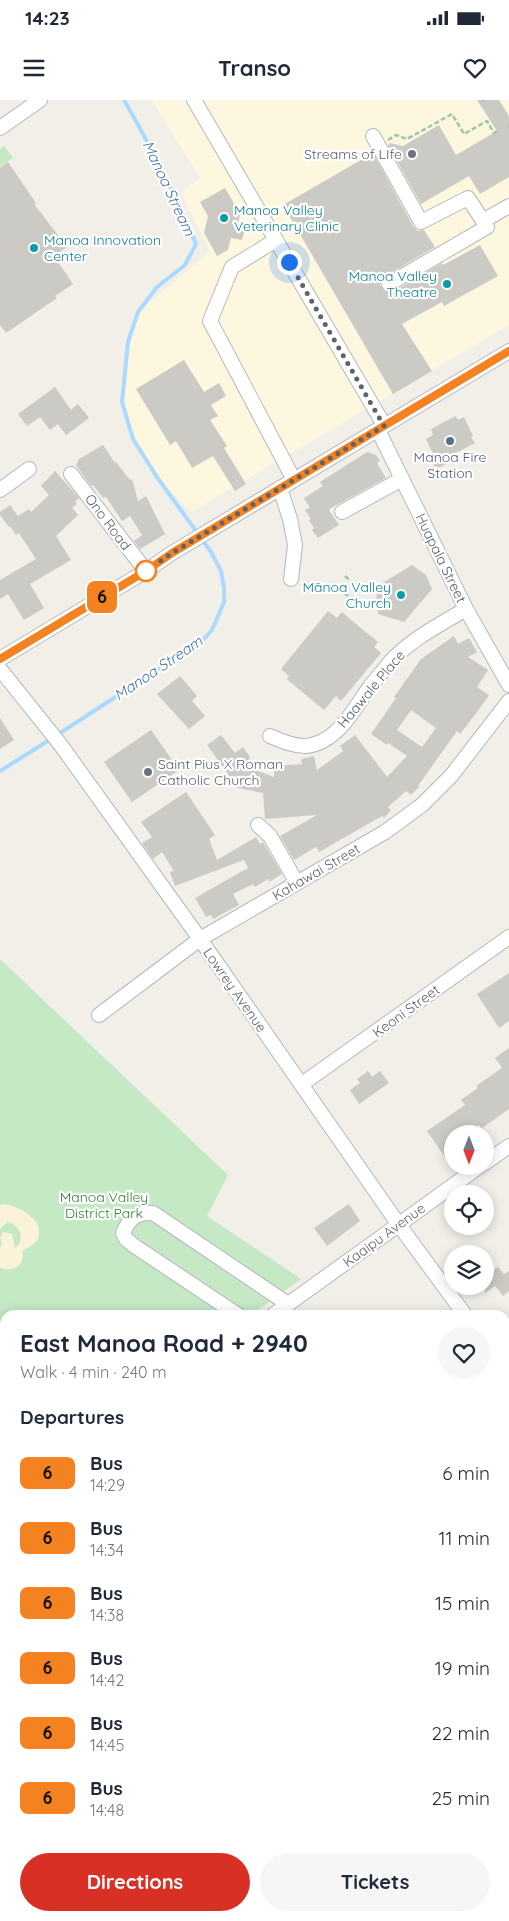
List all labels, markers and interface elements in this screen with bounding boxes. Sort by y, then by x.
text: 14:23 [25,6,70,30]
icon: menu [20,54,48,82]
text: Transo [218,54,291,82]
icon: heart [461,54,489,82]
water label: Manoa Stream [139,137,199,239]
place label: Streams of LIfe [304,145,402,163]
marker: Streams of LIfe [406,148,418,160]
place label: Manoa Valley Veterinary Clinic [234,201,339,235]
marker: Manoa Valley Veterinary Clinic [218,212,230,224]
place label: Manoa Innovation Center [44,231,161,265]
marker: Manoa Innovation Center [28,242,40,254]
your location [277,250,302,275]
place label: Manoa Valley Theatre [348,267,437,301]
marker: Manoa Valley Theatre [441,278,453,290]
marker: Manoa Fire Station [444,435,456,447]
place label: Manoa Fire Station [414,448,487,482]
street label: Ono Road [81,490,135,554]
street label: Huapala Street [412,510,471,606]
unlabelled marker [135,560,157,582]
place label: Mānoa Valley Church [302,578,391,612]
line badge: 6 [86,581,118,613]
text: 6 [97,585,107,608]
marker: Mānoa Valley Church [395,589,407,601]
water label: Manoa Stream [110,631,206,705]
street label: Haawale Place [333,646,409,732]
place label: Saint Pius X Roman Catholic Church [158,755,283,789]
marker: Saint Pius X Roman Catholic Church [142,766,154,778]
street label: Kahawai Street [269,839,363,904]
street label: Lowrey Avenue [199,944,271,1036]
street label: Keoni Street [369,980,443,1041]
north arrow [444,1125,494,1175]
map controls [444,1125,494,1295]
button: locate [444,1185,494,1235]
park label: Manoa Valley District Park [60,1188,148,1222]
street label: Kaaipu Avenue [339,1199,429,1271]
button: layers [444,1245,494,1295]
button: heart [438,1327,490,1379]
text: East Manoa Road + 2940 [20,1328,308,1358]
text: Walk · 4 min · 240 m [20,1362,167,1382]
text: Departures [20,1405,124,1429]
text: Bus [90,1451,123,1475]
text: 6 [43,1461,52,1484]
text: 6 min [442,1461,490,1485]
text: 14:29 [90,1475,125,1495]
text: Bus [90,1516,123,1540]
text: 6 [43,1526,52,1549]
text: 11 min [438,1526,490,1550]
text: 14:34 [90,1540,124,1560]
text: Bus [90,1581,123,1605]
text: 6 [43,1591,52,1614]
text: 15 min [435,1591,490,1615]
text: 14:38 [90,1605,124,1625]
text: Bus [90,1646,123,1670]
text: 6 [43,1656,52,1679]
text: 19 min [435,1656,490,1680]
text: 14:42 [90,1670,124,1690]
text: Bus [90,1711,123,1735]
text: 6 [43,1721,52,1744]
text: 22 min [431,1721,490,1745]
text: 14:45 [90,1735,124,1755]
text: Bus [90,1776,123,1800]
text: 6 [43,1786,52,1809]
text: 25 min [432,1786,490,1810]
text: 14:48 [90,1800,124,1820]
button: Directions [20,1853,250,1911]
button: Tickets [260,1853,490,1911]

